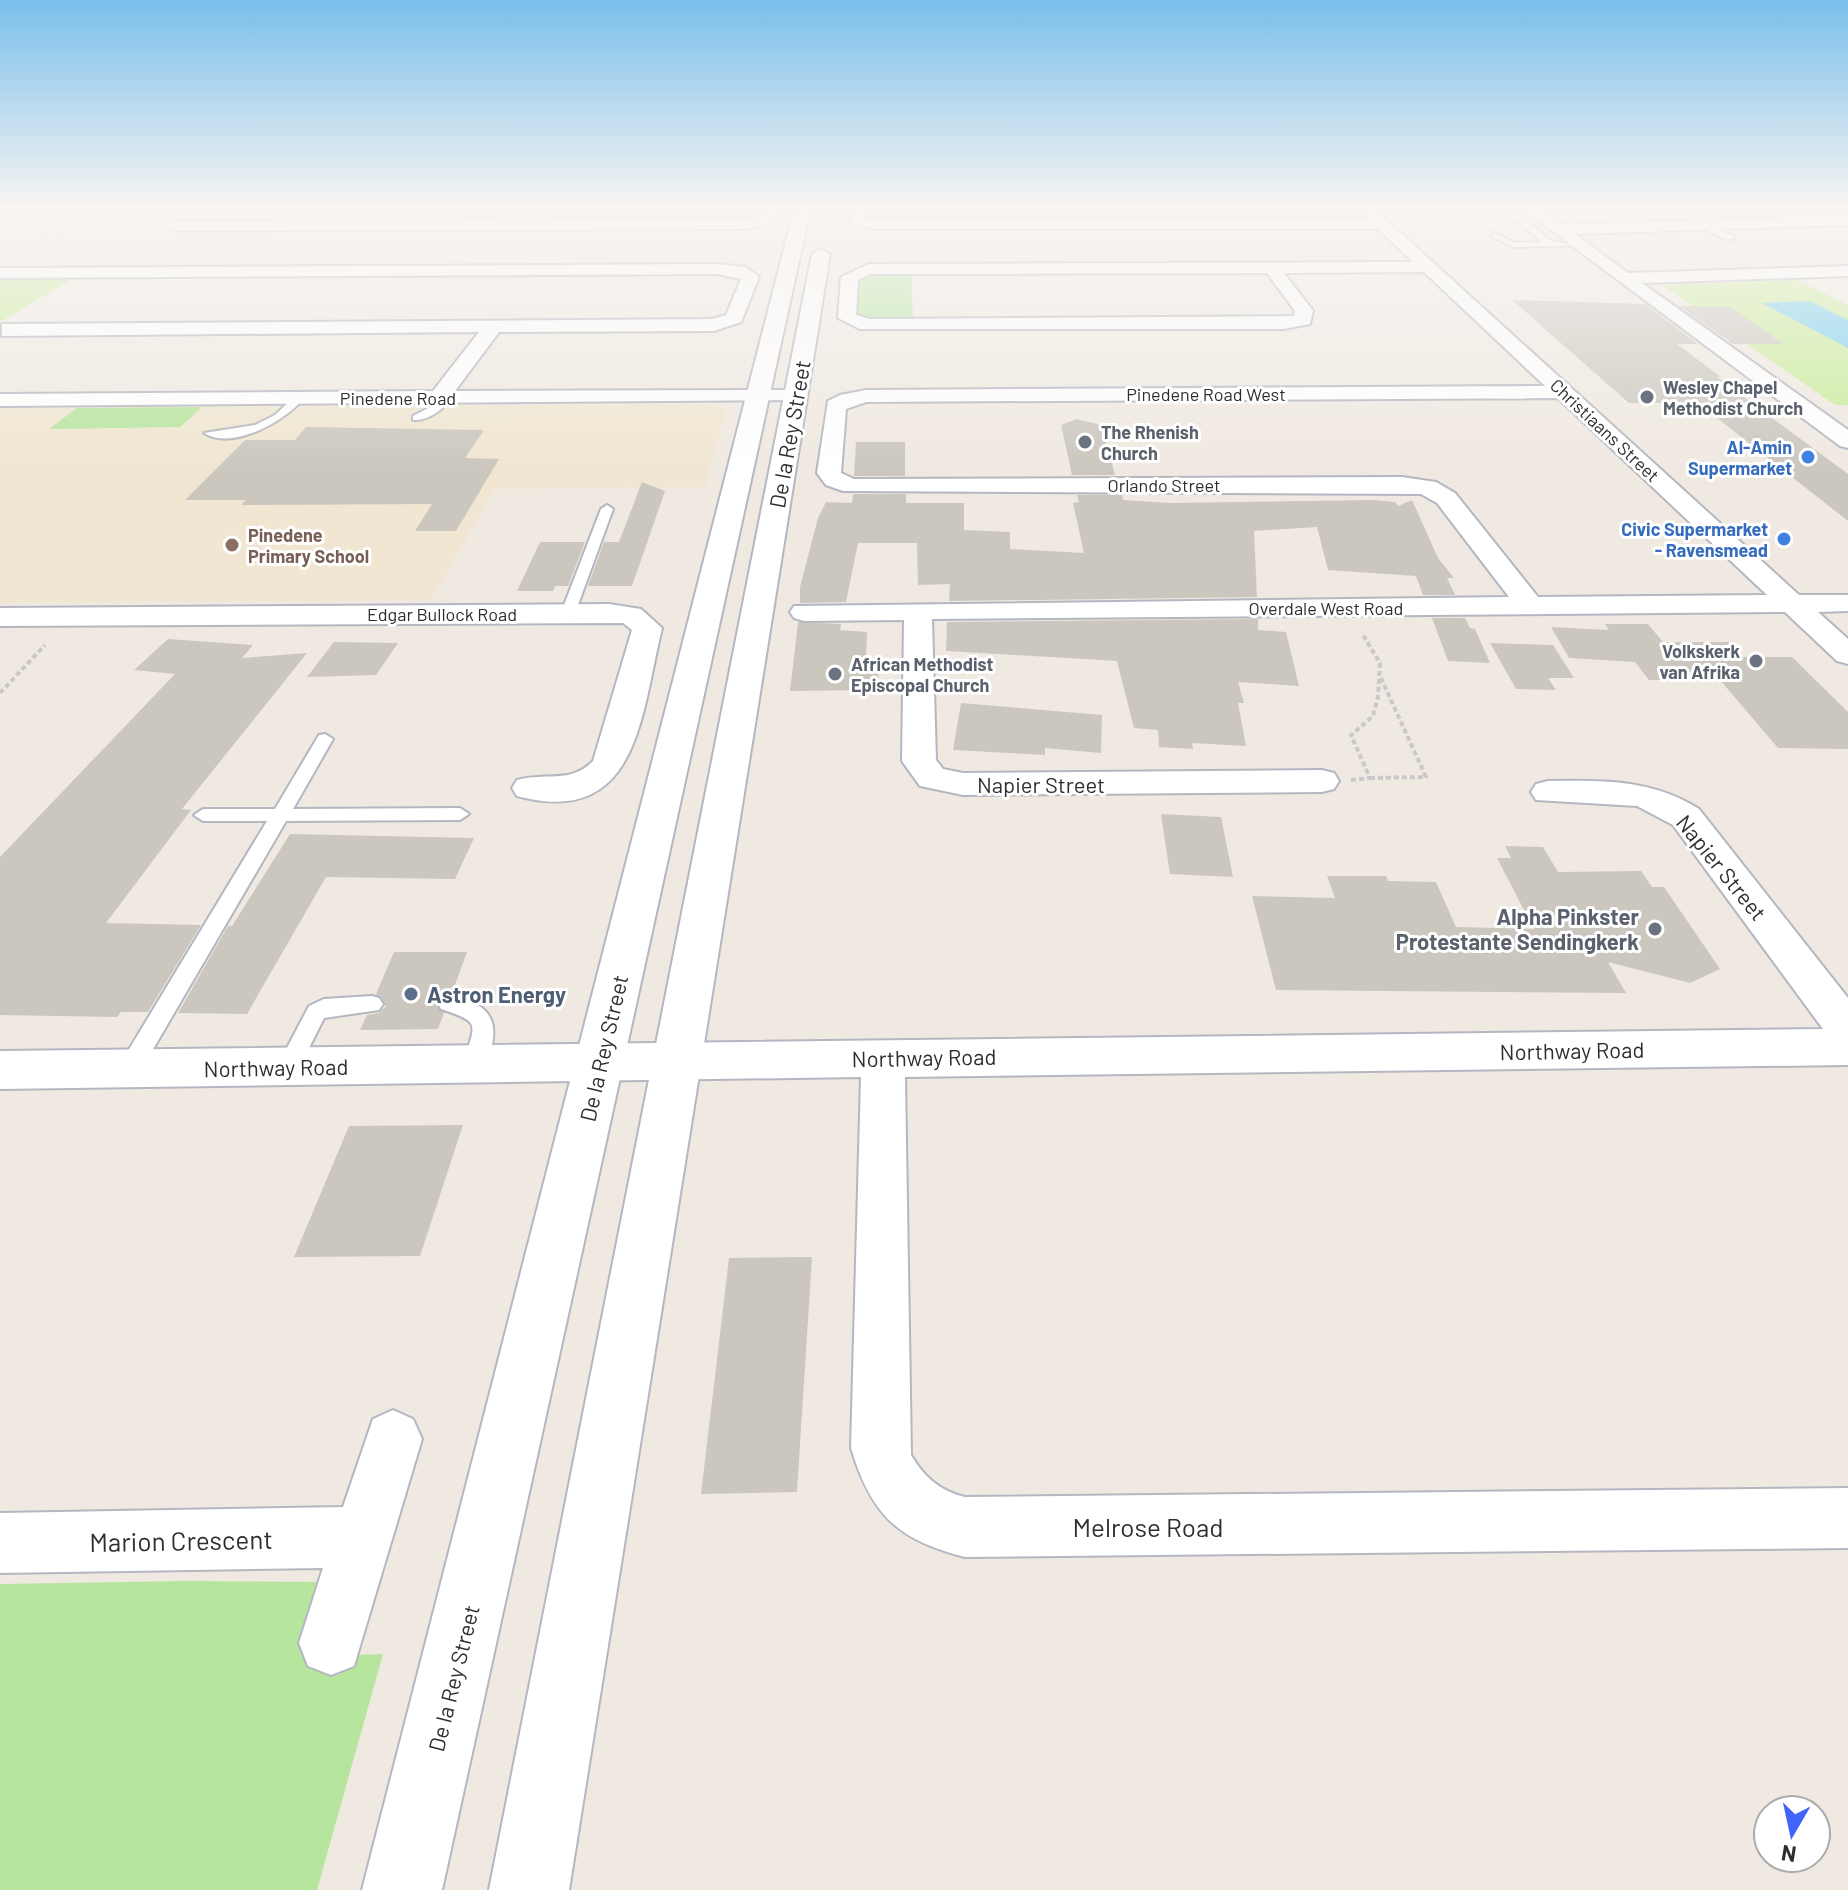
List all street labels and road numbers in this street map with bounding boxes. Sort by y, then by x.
street label: De la Rey Street [763,358,815,510]
street label: Christiaans Street [1546,374,1664,486]
street label: Pinedene Road West [1126,383,1286,405]
street label: Pinedene Road [340,387,456,409]
street label: Orlando Street [1107,474,1221,496]
street label: Overdale West Road [1249,597,1403,619]
street label: Edgar Bullock Road [367,603,517,625]
street label: Napier Street [977,771,1105,797]
street label: Napier Street [1672,809,1772,925]
street label: De la Rey Street [573,972,633,1124]
street label: Northway Road [1499,1036,1645,1064]
street label: Northway Road [851,1043,997,1071]
street label: Northway Road [203,1053,349,1081]
street label: Melrose Road [1073,1511,1223,1542]
street label: Marion Crescent [89,1523,273,1557]
street label: De la Rey Street [422,1602,484,1754]

